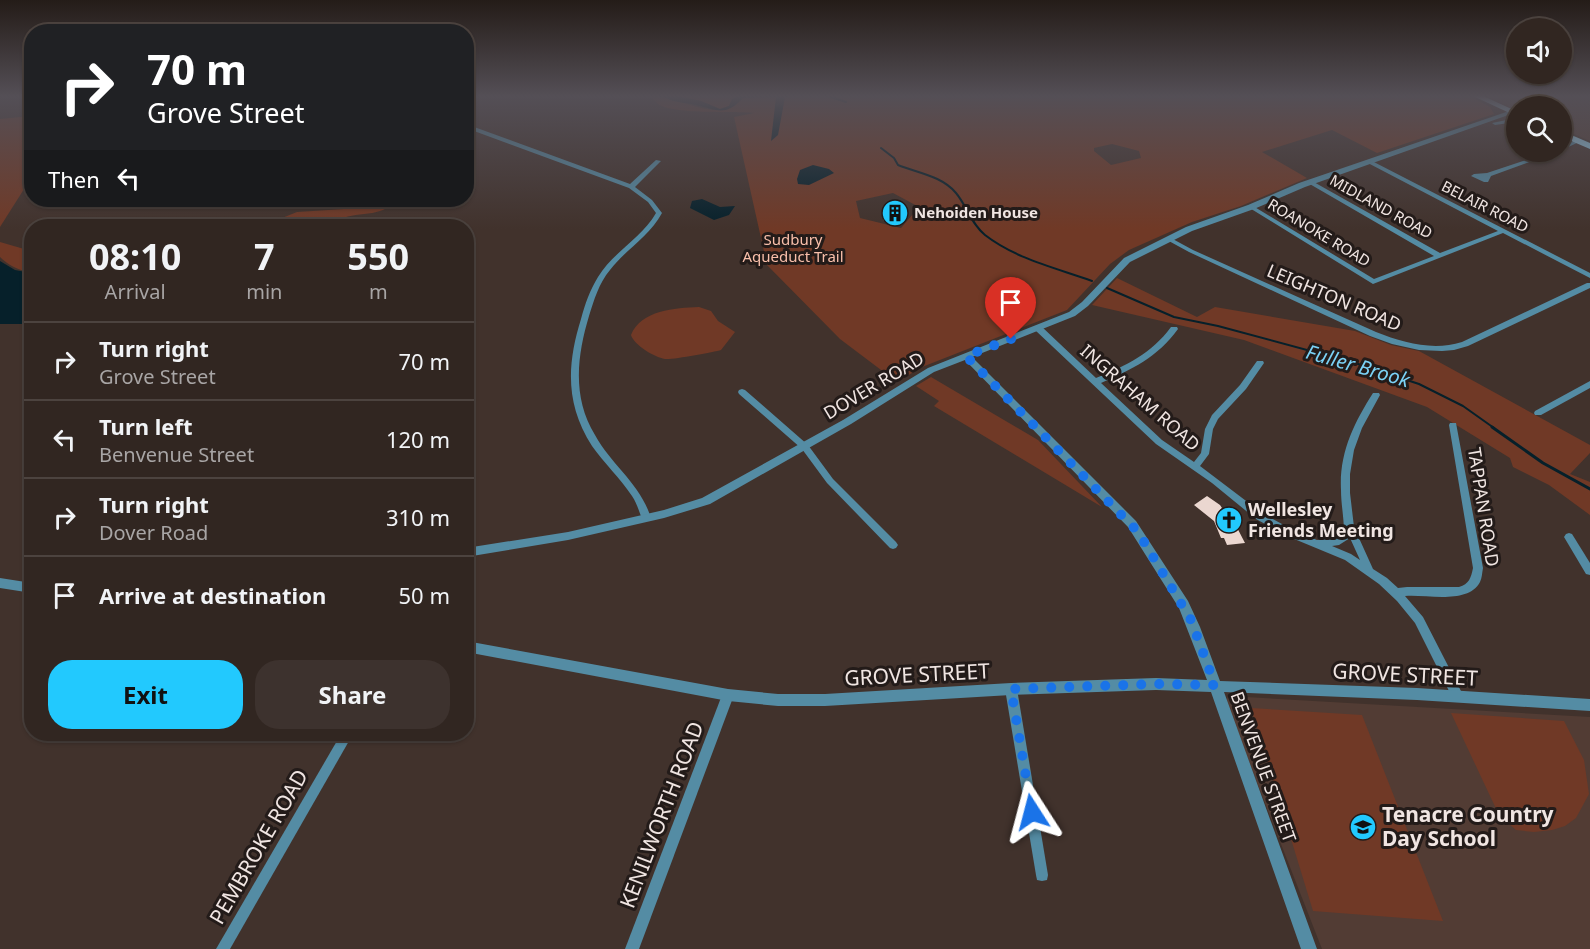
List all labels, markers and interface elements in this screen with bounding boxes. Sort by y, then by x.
map controls [1506,18,1572,162]
button: sound [1506,18,1572,84]
text: 70 m [147,40,247,97]
icon: right [48,48,126,126]
text: Grove Street [147,94,304,131]
button: search [1506,96,1572,162]
icon: left [112,162,145,195]
text: Then [48,164,100,194]
street label: MIDLAND ROAD [1327,170,1436,243]
street label: BELAIR ROAD [1439,176,1532,237]
street label: ROANOKE ROAD [1265,194,1375,271]
building icon: Nehoiden House [880,198,910,228]
place label: Nehoiden House [914,202,1038,222]
park label: Sudbury Aqueduct Trail [742,229,844,266]
text: 08:10 [89,232,181,281]
text: 7 [254,232,275,281]
text: 550 [347,232,409,281]
street label: LEIGHTON ROAD [1264,258,1405,336]
pin [985,277,1036,339]
text: Arrival [105,278,166,305]
text: min [246,278,282,305]
text: m [369,278,388,305]
icon: arrive [994,286,1027,319]
text: Turn right [99,333,209,363]
water label: Fuller Brook [1303,338,1414,393]
street label: INGRAHAM ROAD [1076,339,1205,456]
icon: right [48,345,81,378]
text: 70 m [399,346,450,376]
street label: DOVER ROAD [819,346,928,425]
text: Grove Street [99,363,216,390]
text: Turn left [99,411,193,441]
icon: left [48,423,81,456]
text: 120 m [386,424,450,454]
text: Benvenue Street [99,441,254,468]
street label: TAPPAN ROAD [1463,445,1505,568]
text: Turn right [99,489,209,519]
place label: Wellesley Friends Meeting [1248,497,1394,542]
icon: right [48,501,81,534]
text: 310 m [386,502,450,532]
church icon: Wellesley Friends Meeting [1214,505,1244,535]
text: Dover Road [99,519,208,546]
icon: arrive [48,579,81,612]
text: Arrive at destination [99,580,326,610]
text: 50 m [399,580,450,610]
street label: GROVE STREET [844,656,991,692]
street label: GROVE STREET [1332,656,1479,692]
button: Exit [48,660,243,729]
button: Share [255,660,450,729]
street label: BENVENUE STREET [1225,688,1302,845]
street label: KENILWORTH ROAD [613,717,710,912]
street label: PEMBROKE ROAD [202,764,314,929]
position arrow [1000,780,1064,844]
place label: Tenacre Country Day School [1382,800,1554,852]
school or university icon: Tenacre Country Day School [1348,812,1378,842]

